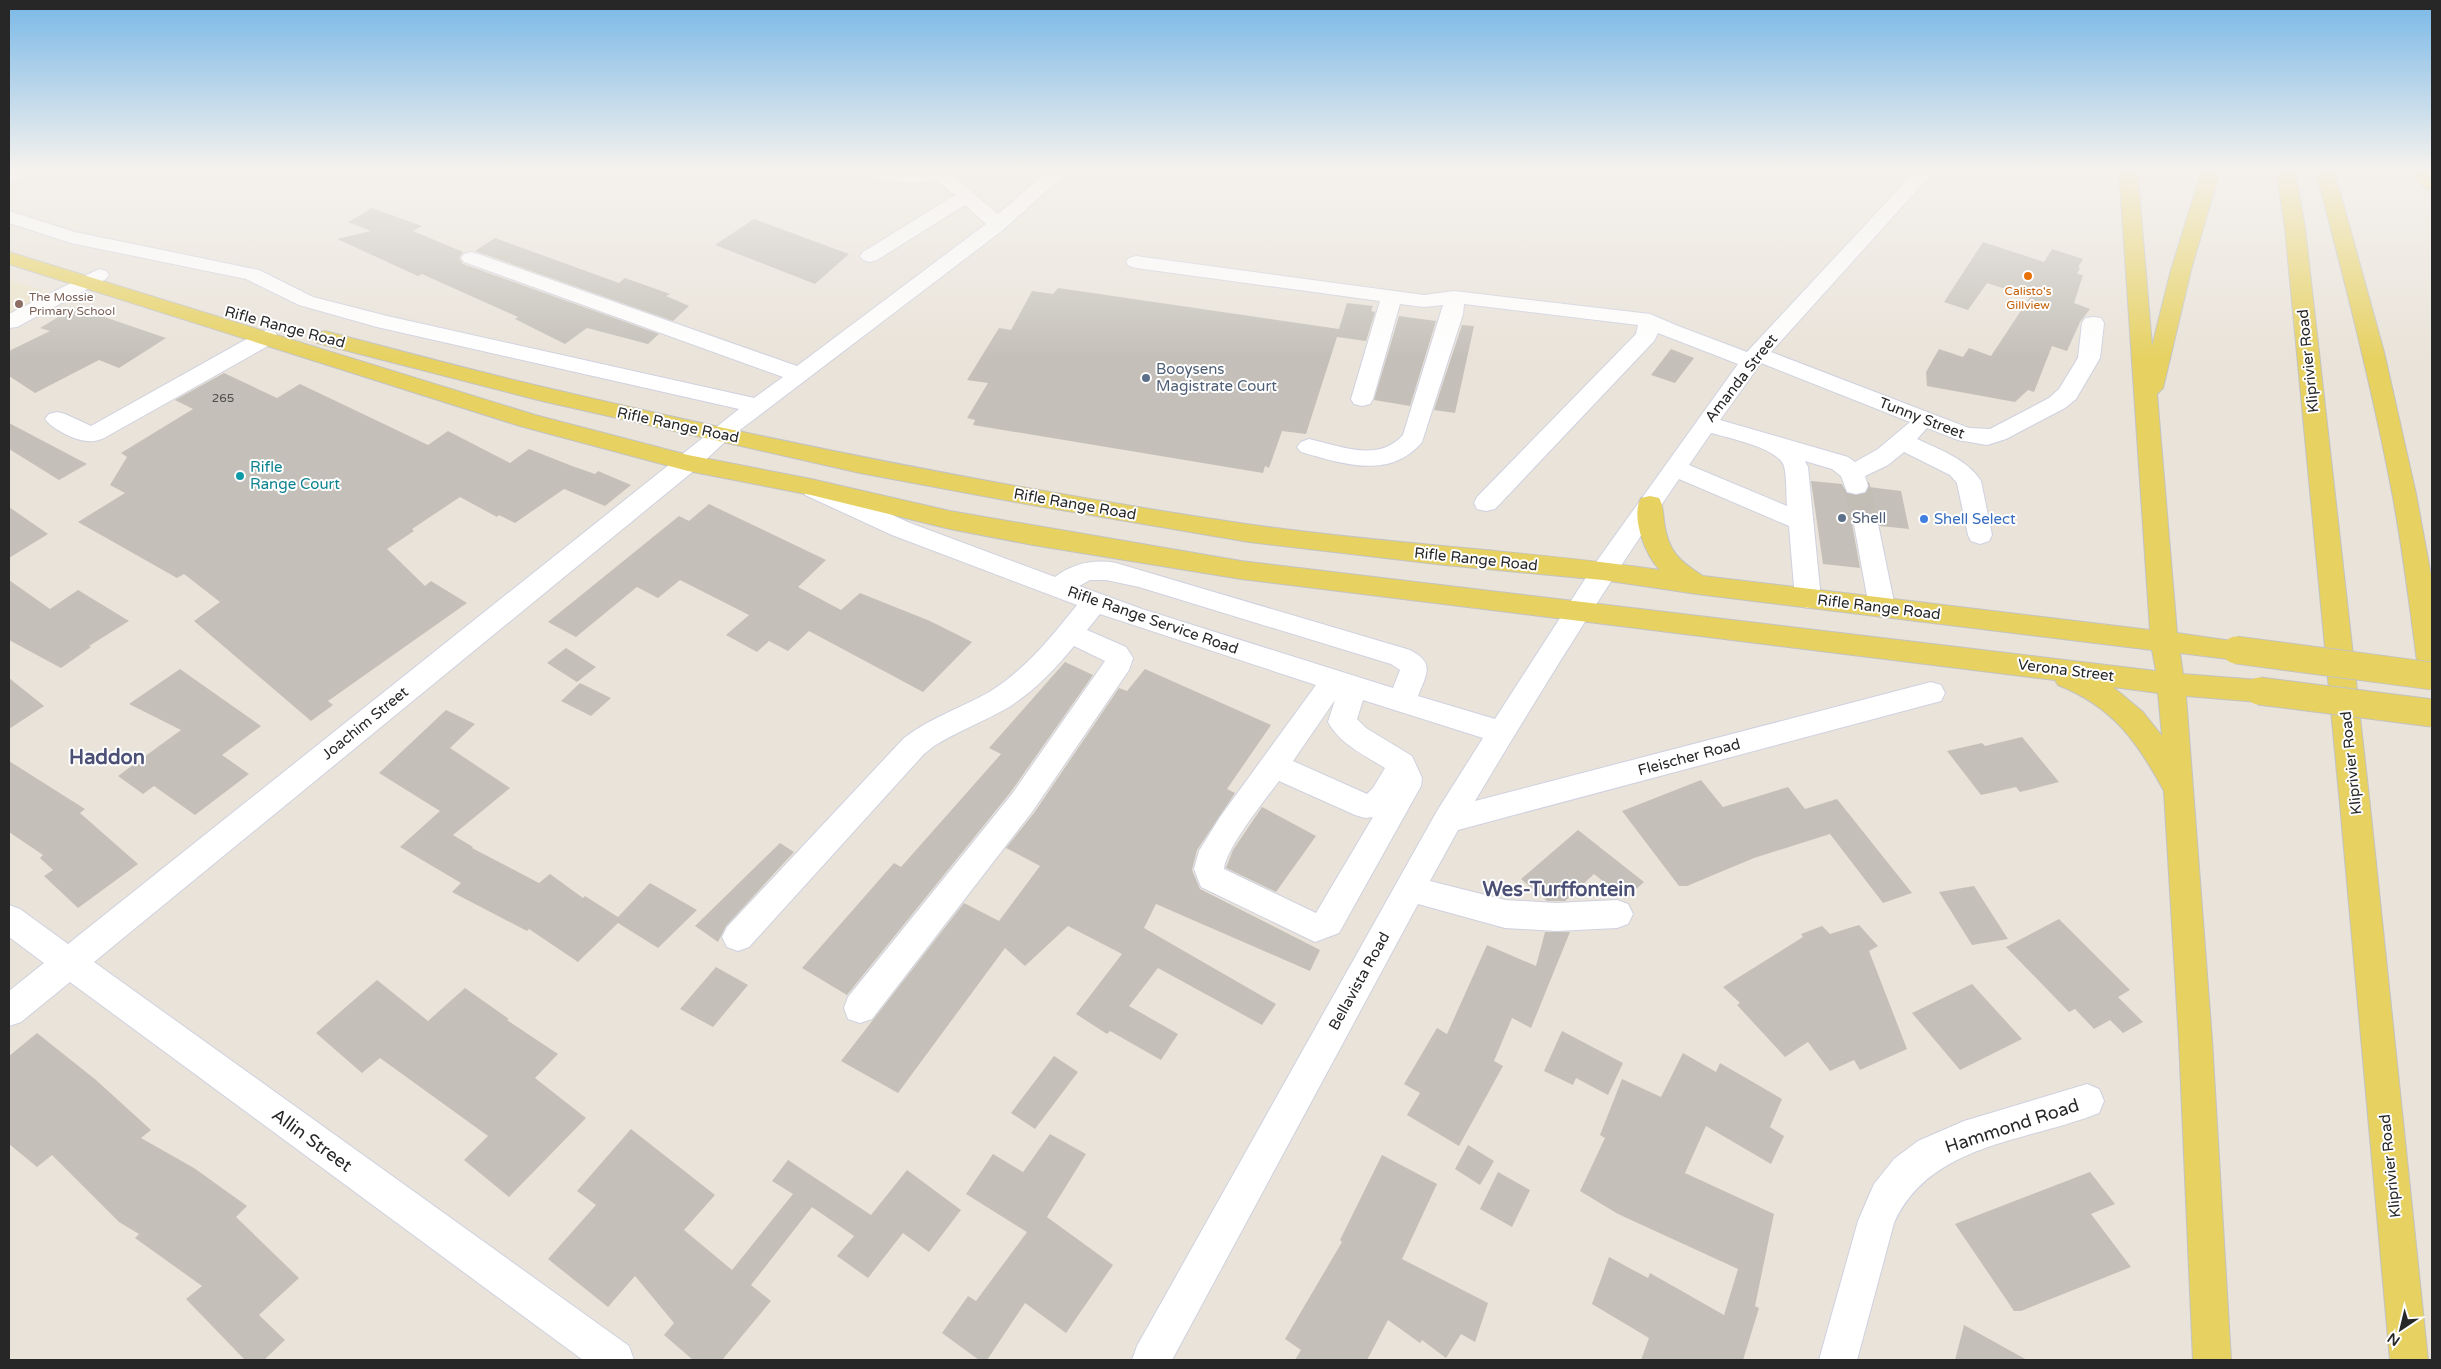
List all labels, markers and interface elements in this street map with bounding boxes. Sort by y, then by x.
marker: Calisto's Gillview [2022,270,2034,282]
place label: Calisto's Gillview [2005,284,2052,312]
place label: The Mossie Primary School [29,290,115,318]
marker: The Mossie Primary School [13,298,25,310]
street label: Rifle Range Road [223,302,347,352]
street label: Kliprivier Road [2294,308,2322,414]
street label: Amanda Street [1701,330,1781,426]
place label: Booysens Magistrate Court [1156,360,1277,395]
marker: Booysens Magistrate Court [1140,372,1152,384]
house number: 265 [212,391,234,405]
street label: Tunny Street [1877,393,1968,443]
street label: Rifle Range Road [615,403,741,447]
place label: Rifle Range Court [250,458,340,493]
marker: Rifle Range Court [234,470,246,482]
street label: Rifle Range Road [1012,484,1138,524]
place label: Shell [1852,509,1886,527]
place label: Shell Select [1934,510,2016,528]
marker: Shell [1836,512,1848,524]
marker: Shell Select [1918,513,1930,525]
street label: Rifle Range Road [1413,544,1539,574]
street label: Rifle Range Service Road [1065,582,1241,658]
street label: Rifle Range Road [1816,591,1942,623]
street label: Verona Street [2017,655,2116,685]
street label: Joachim Street [318,683,412,763]
street label: Kliprivier Road [2337,710,2365,816]
street label: Fleischer Road [1636,735,1742,779]
district label: Haddon [69,746,145,770]
district label: Wes-Turffontein [1483,878,1635,902]
street label: Bellavista Road [1325,929,1393,1033]
street label: Hammond Road [1942,1094,2082,1158]
street label: Allin Street [268,1104,357,1177]
street label: Kliprivier Road [2376,1113,2404,1219]
north arrow [2376,1304,2426,1354]
text: N [2384,1329,2403,1349]

